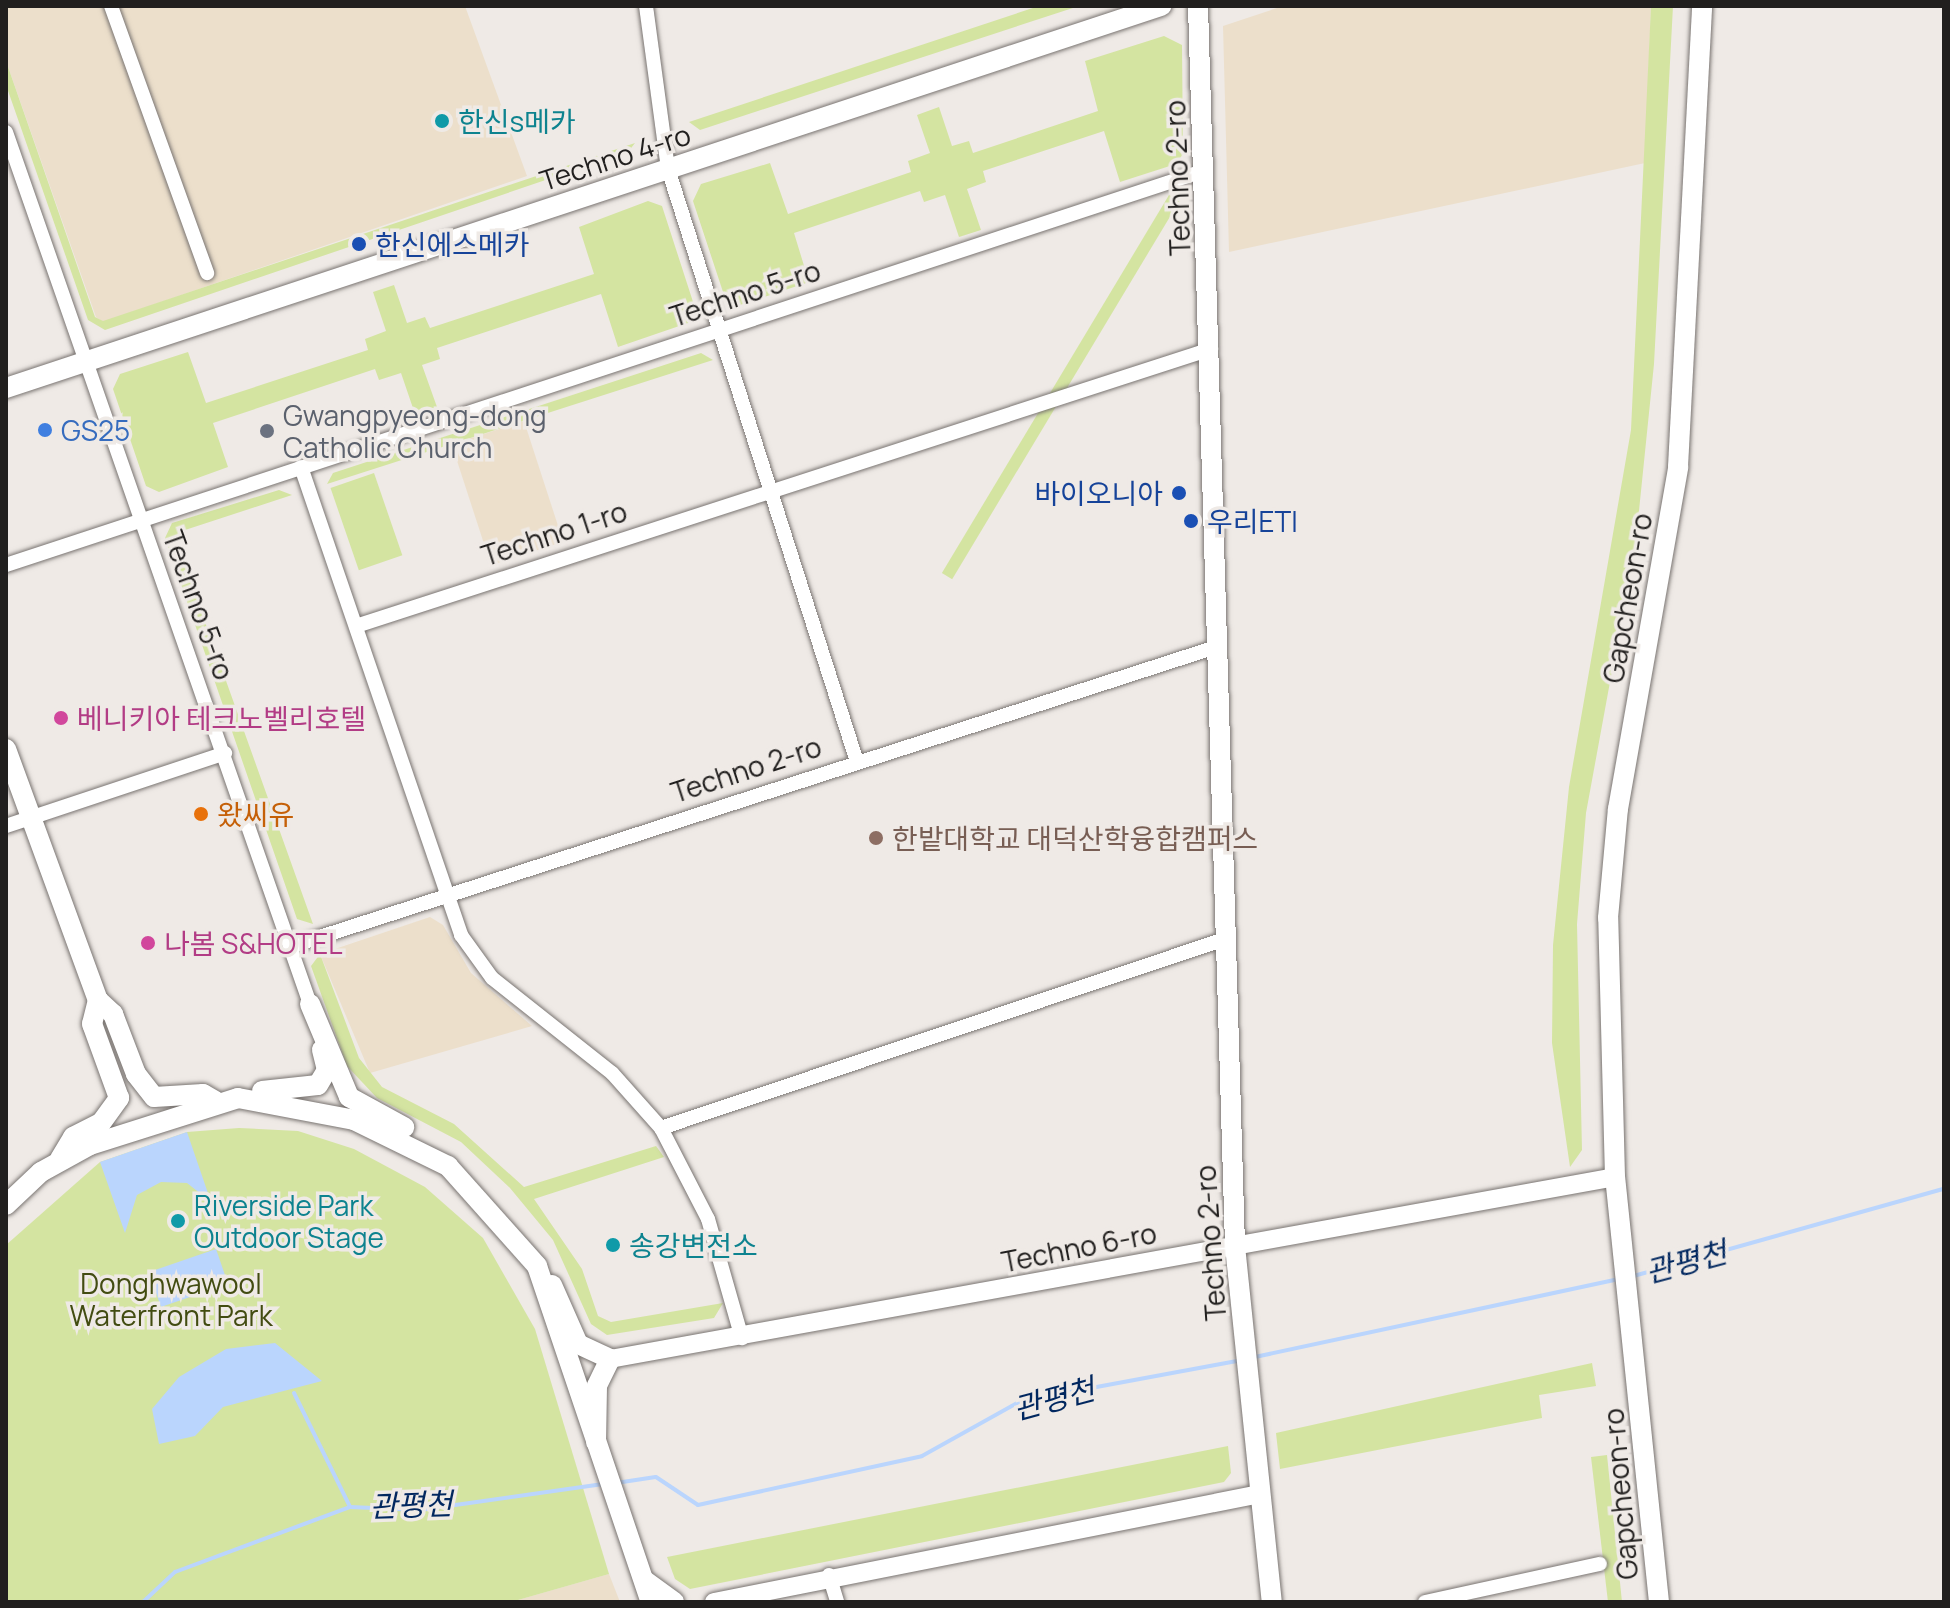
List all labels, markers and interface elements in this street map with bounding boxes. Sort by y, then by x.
street label: Techno 2-ro [1157,100,1197,256]
place label: 한신s메카 [458,104,576,138]
marker: 한신s메카 [433,112,451,130]
street label: Techno 4-ro [535,117,695,197]
place label: 한신에스메카 [375,227,530,261]
marker: 한신에스메카 [350,235,368,253]
street label: Techno 5-ro [666,253,824,333]
place label: Gwangpyeong-dong Catholic Church [283,398,547,464]
place label: GS25 [61,413,130,447]
marker: GS25 [36,421,54,439]
marker: Gwangpyeong-dong Catholic Church [258,422,276,440]
place label: 바이오니아 [1034,476,1163,510]
marker: 바이오니아 [1170,484,1188,502]
street label: Techno 1-ro [477,494,631,572]
place label: 우리ETI [1207,504,1298,538]
street label: Gapcheon-ro [1596,511,1658,685]
marker: 우리ETI [1182,512,1200,530]
street label: Techno 5-ro [157,526,241,684]
place label: 베니키아 테크노벨리호텔 [77,701,366,735]
marker: 베니키아 테크노벨리호텔 [52,709,70,727]
street label: Techno 2-ro [667,729,825,809]
place label: 왔씨유 [217,797,294,831]
marker: 왔씨유 [192,805,210,823]
place label: 한밭대학교 대덕산학융합캠퍼스 [892,821,1258,855]
marker: 한밭대학교 대덕산학융합캠퍼스 [867,829,885,847]
place label: 나봄 S&HOTEL [164,926,342,960]
marker: 나봄 S&HOTEL [139,934,157,952]
street label: Techno 2-ro [1188,1164,1232,1322]
place label: Riverside Park Outdoor Stage [194,1188,384,1254]
marker: Riverside Park Outdoor Stage [169,1212,187,1230]
street label: Techno 6-ro [999,1216,1159,1278]
place label: 송강변전소 [629,1228,758,1262]
water label: 관평천 [1641,1234,1731,1290]
marker: 송강변전소 [604,1236,622,1254]
park label: Donghwawool Waterfront Park [69,1266,273,1332]
water label: 관평천 [1009,1371,1099,1427]
street label: Gapcheon-ro [1596,1407,1644,1581]
water label: 관평천 [369,1486,453,1524]

